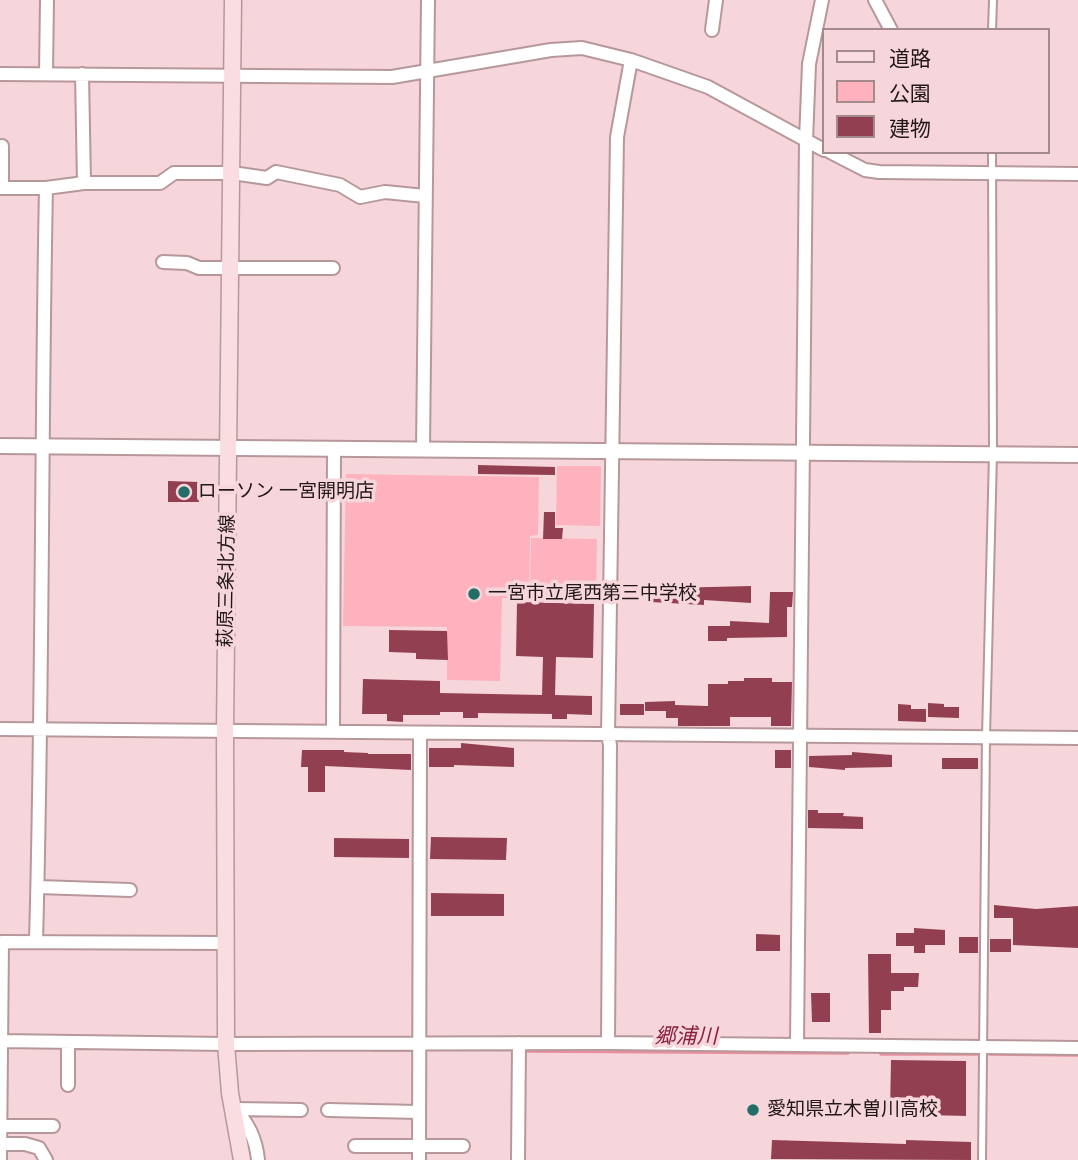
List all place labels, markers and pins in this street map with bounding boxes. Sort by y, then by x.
place label: ローソン 一宮開明店 [198,481,374,503]
marker: ローソン 一宮開明店 [176,484,192,500]
place label: 一宮市立尾西第三中学校 [488,583,697,605]
marker: 一宮市立尾西第三中学校 [466,586,482,602]
place label: 愛知県立木曽川高校 [767,1099,938,1121]
marker: 愛知県立木曽川高校 [745,1102,761,1118]

